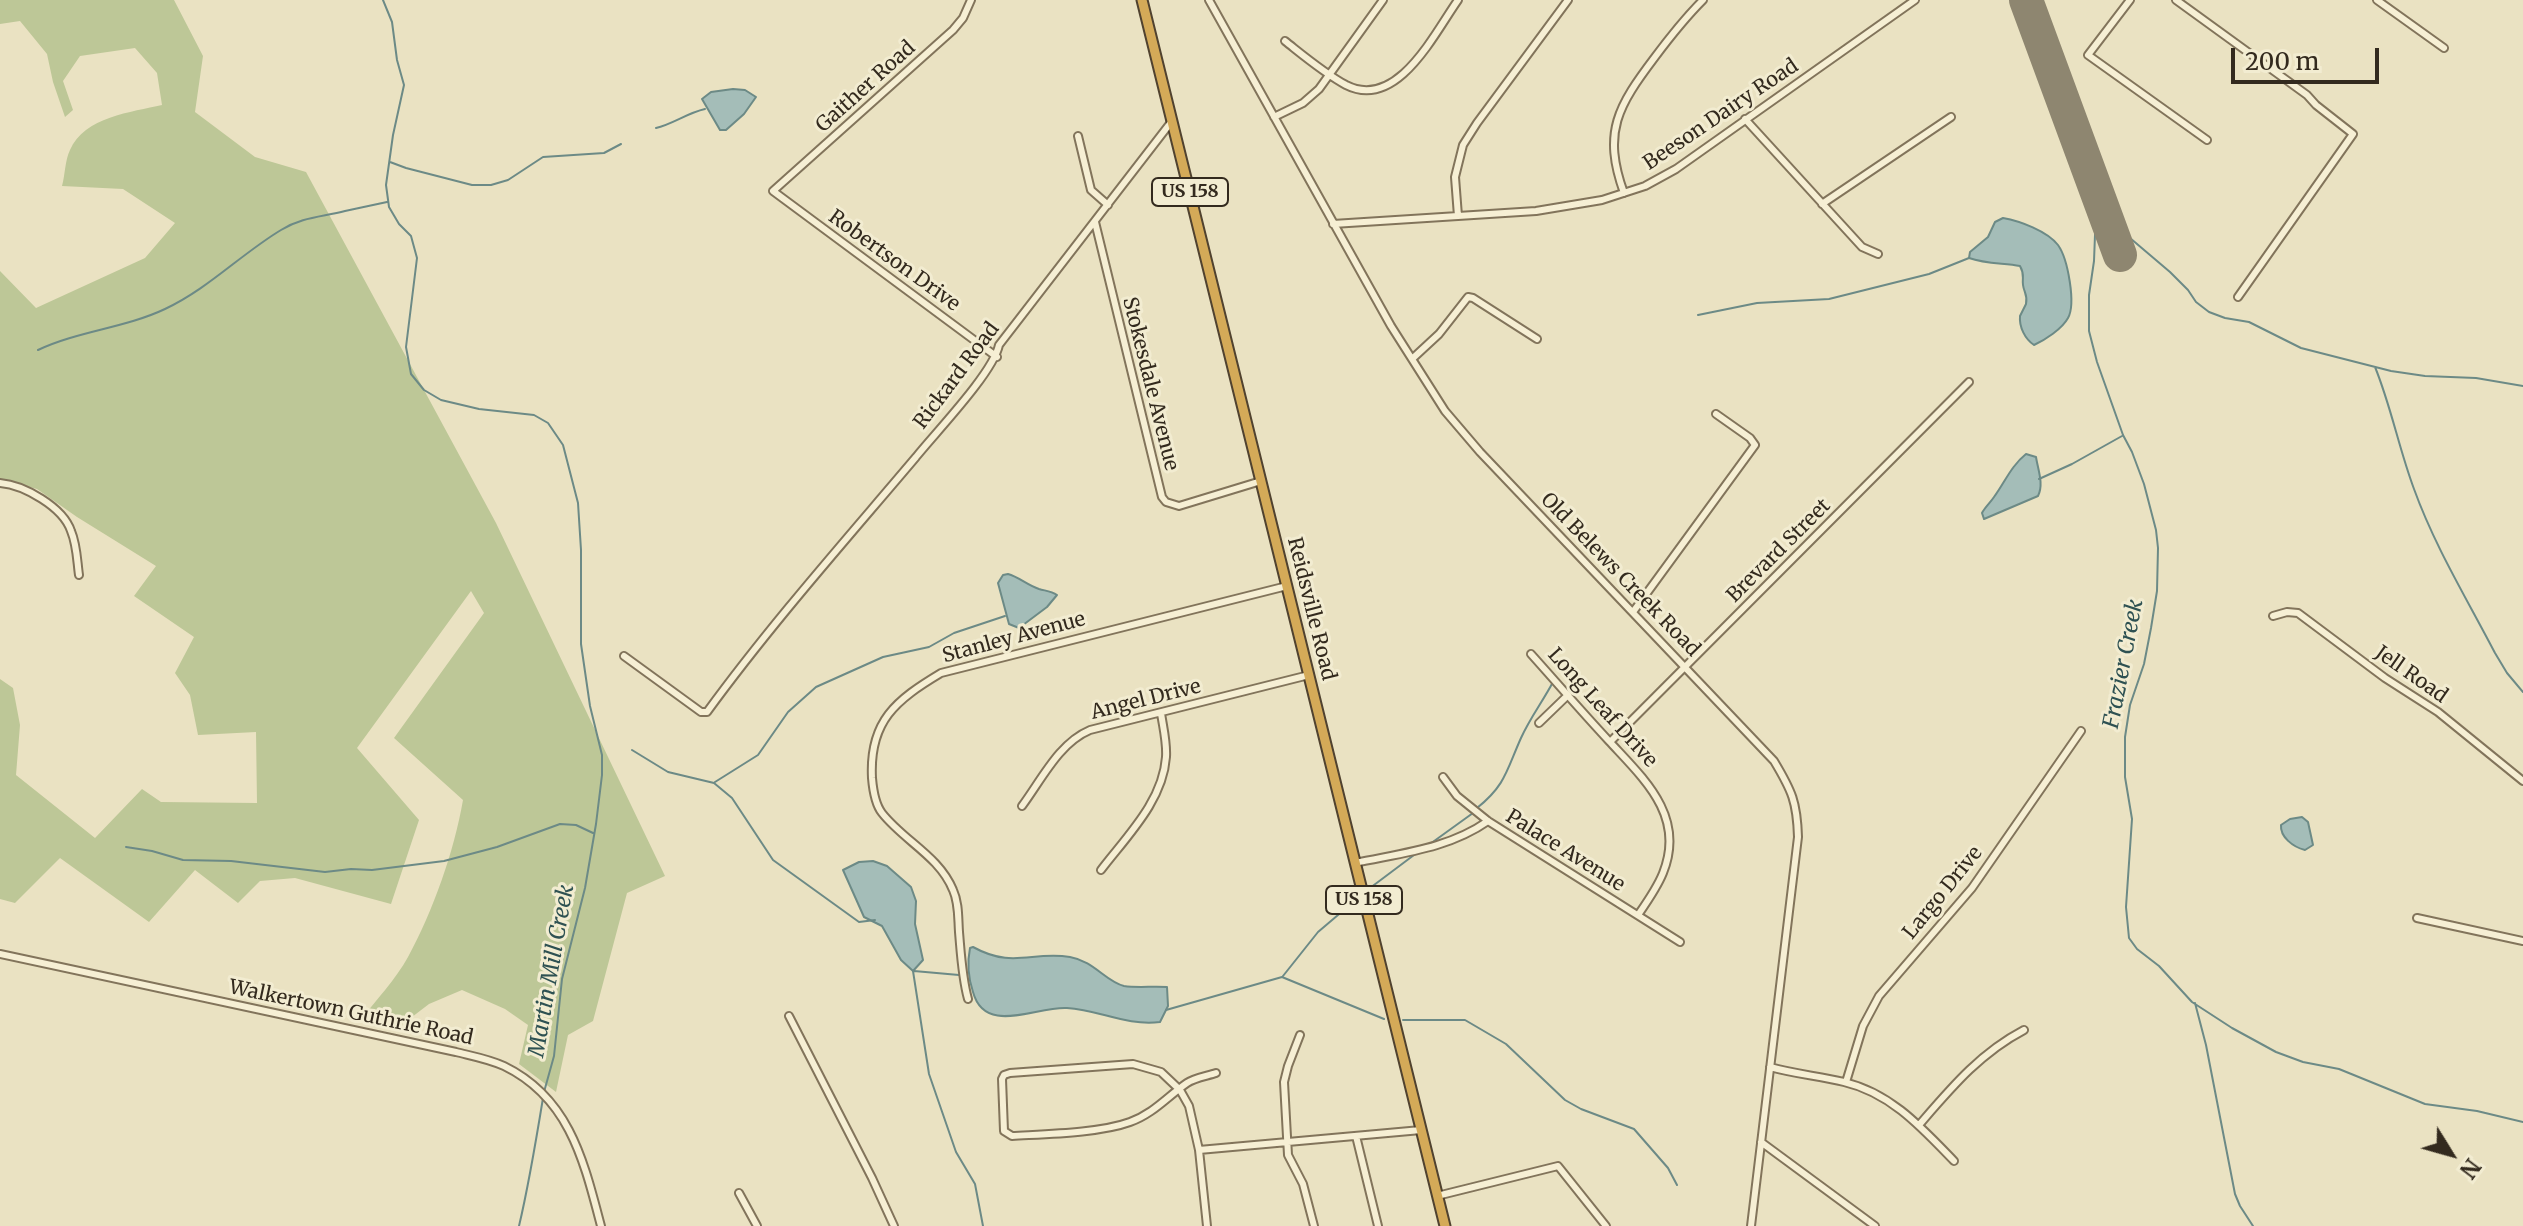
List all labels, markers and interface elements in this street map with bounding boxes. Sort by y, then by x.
scale bar [2235,32,2383,82]
street label: Gaither Road [812,36,920,138]
text: 200 m [2245,46,2319,77]
street label: Beeson Dairy Road [1639,54,1803,176]
road number: US 158 [1152,178,1228,206]
street label: Robertson Drive [824,205,964,317]
street label: Stokesdale Avenue [1117,295,1183,473]
street label: Rickard Road [909,318,1005,434]
street label: Old Belews Creek Road [1536,488,1704,662]
street label: Brevard Street [1722,494,1836,608]
street label: Reidsville Road [1282,535,1340,683]
water label: Frazier Creek [2099,597,2149,731]
street label: Stanley Avenue [940,607,1088,669]
street label: Jell Road [2370,641,2452,709]
street label: Long Leaf Drive [1542,643,1662,773]
street label: Angel Drive [1089,675,1203,725]
street label: Palace Avenue [1501,805,1629,897]
street label: Largo Drive [1898,842,1988,944]
water label: Martin Mill Creek [524,883,580,1059]
road number: US 158 [1326,886,1402,914]
street label: Walkertown Guthrie Road [227,975,475,1051]
north arrow [2411,1114,2491,1194]
text: N [2454,1153,2487,1184]

